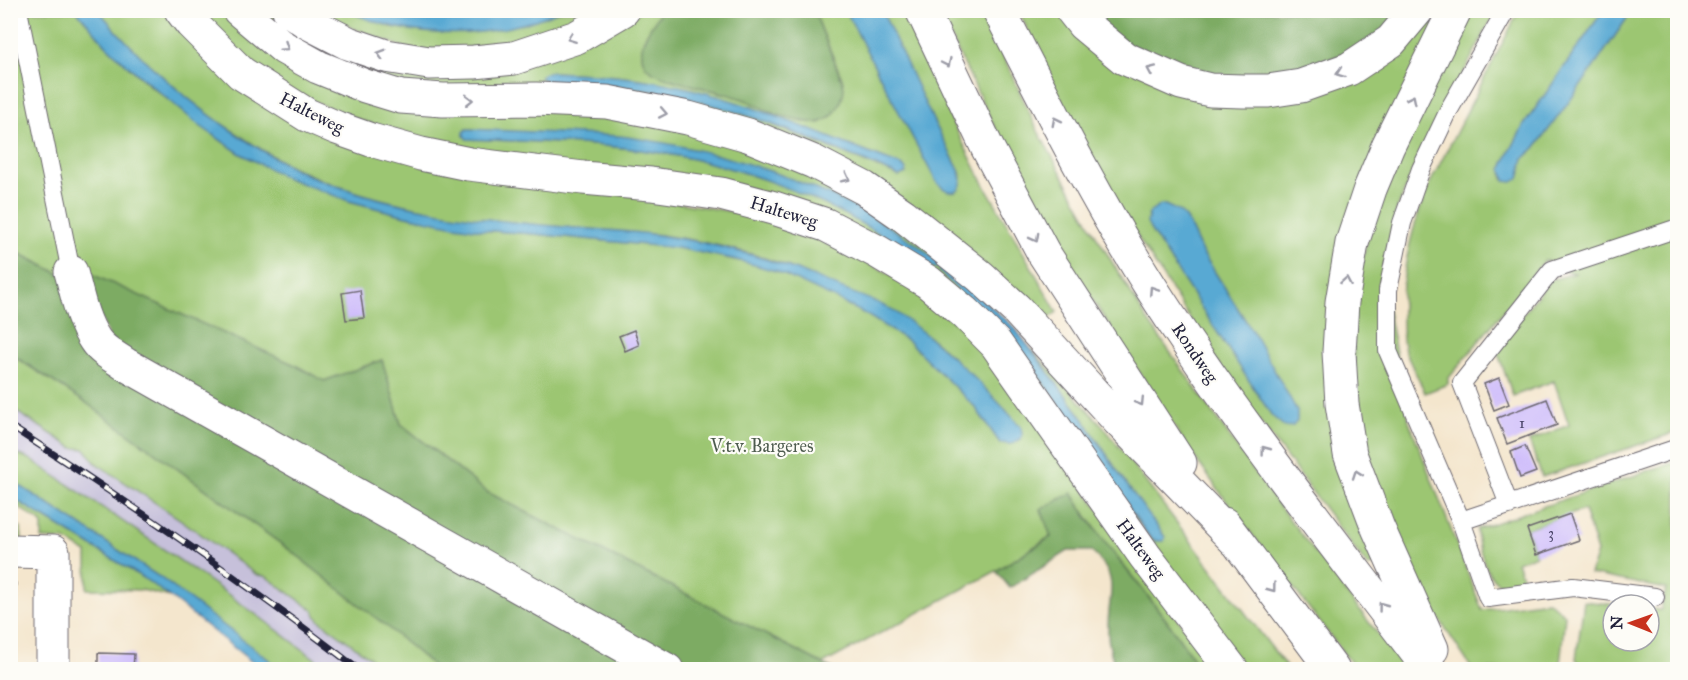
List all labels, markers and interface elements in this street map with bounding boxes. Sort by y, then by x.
one-way arrow [567,31,577,44]
one-way arrow [278,40,289,51]
one-way arrow [376,48,386,61]
one-way arrow [940,57,952,68]
one-way arrow [1146,65,1157,77]
one-way arrow [1335,65,1345,78]
street label: Halteweg [276,87,348,140]
one-way arrow [464,94,473,106]
one-way arrow [1404,94,1416,105]
one-way arrow [657,106,667,119]
one-way arrow [1052,117,1063,127]
one-way arrow [839,171,850,182]
street label: Halteweg [747,191,821,234]
one-way arrow [1028,231,1039,242]
one-way arrow [1339,276,1352,286]
one-way arrow [1149,286,1160,297]
street label: Rondweg [1166,319,1223,388]
one-way arrow [1133,395,1144,406]
house number: 1 [1519,414,1525,432]
park label: V.t.v. Bargeres [709,435,814,458]
one-way arrow [1261,446,1272,457]
one-way arrow [1352,469,1364,480]
street label: Halteweg [1111,514,1171,585]
house number: 3 [1548,524,1554,542]
one-way arrow [1264,581,1275,592]
north arrow [1601,593,1661,653]
one-way arrow [1378,602,1389,613]
text: N [1607,615,1626,630]

